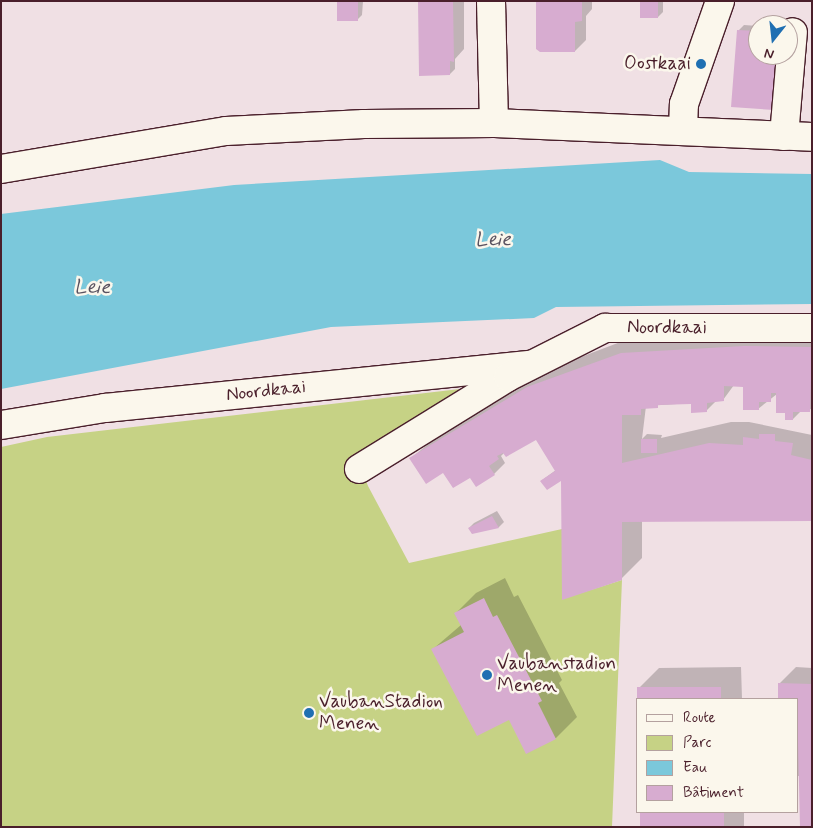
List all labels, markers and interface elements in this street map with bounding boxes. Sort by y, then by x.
north arrow [748,15,798,65]
text: N [762,44,776,63]
place label: Oostkaai [624,53,691,75]
marker: Oostkaai [695,58,707,70]
water label: Leie [475,228,511,252]
water label: Leie [74,275,110,299]
street label: Noordkaai [627,317,707,339]
street label: Noordkaai [225,375,307,407]
place label: Vaubanstadion Menen [497,653,616,697]
marker: Vaubanstadion Menen [481,669,493,681]
place label: VaubanStadion Menen [319,691,443,735]
legend [636,698,798,813]
marker: VaubanStadion Menen [303,707,315,719]
text: Route [683,708,716,728]
text: Parc [683,733,711,753]
text: Eau [683,758,707,778]
text: Bâtiment [683,783,744,803]

